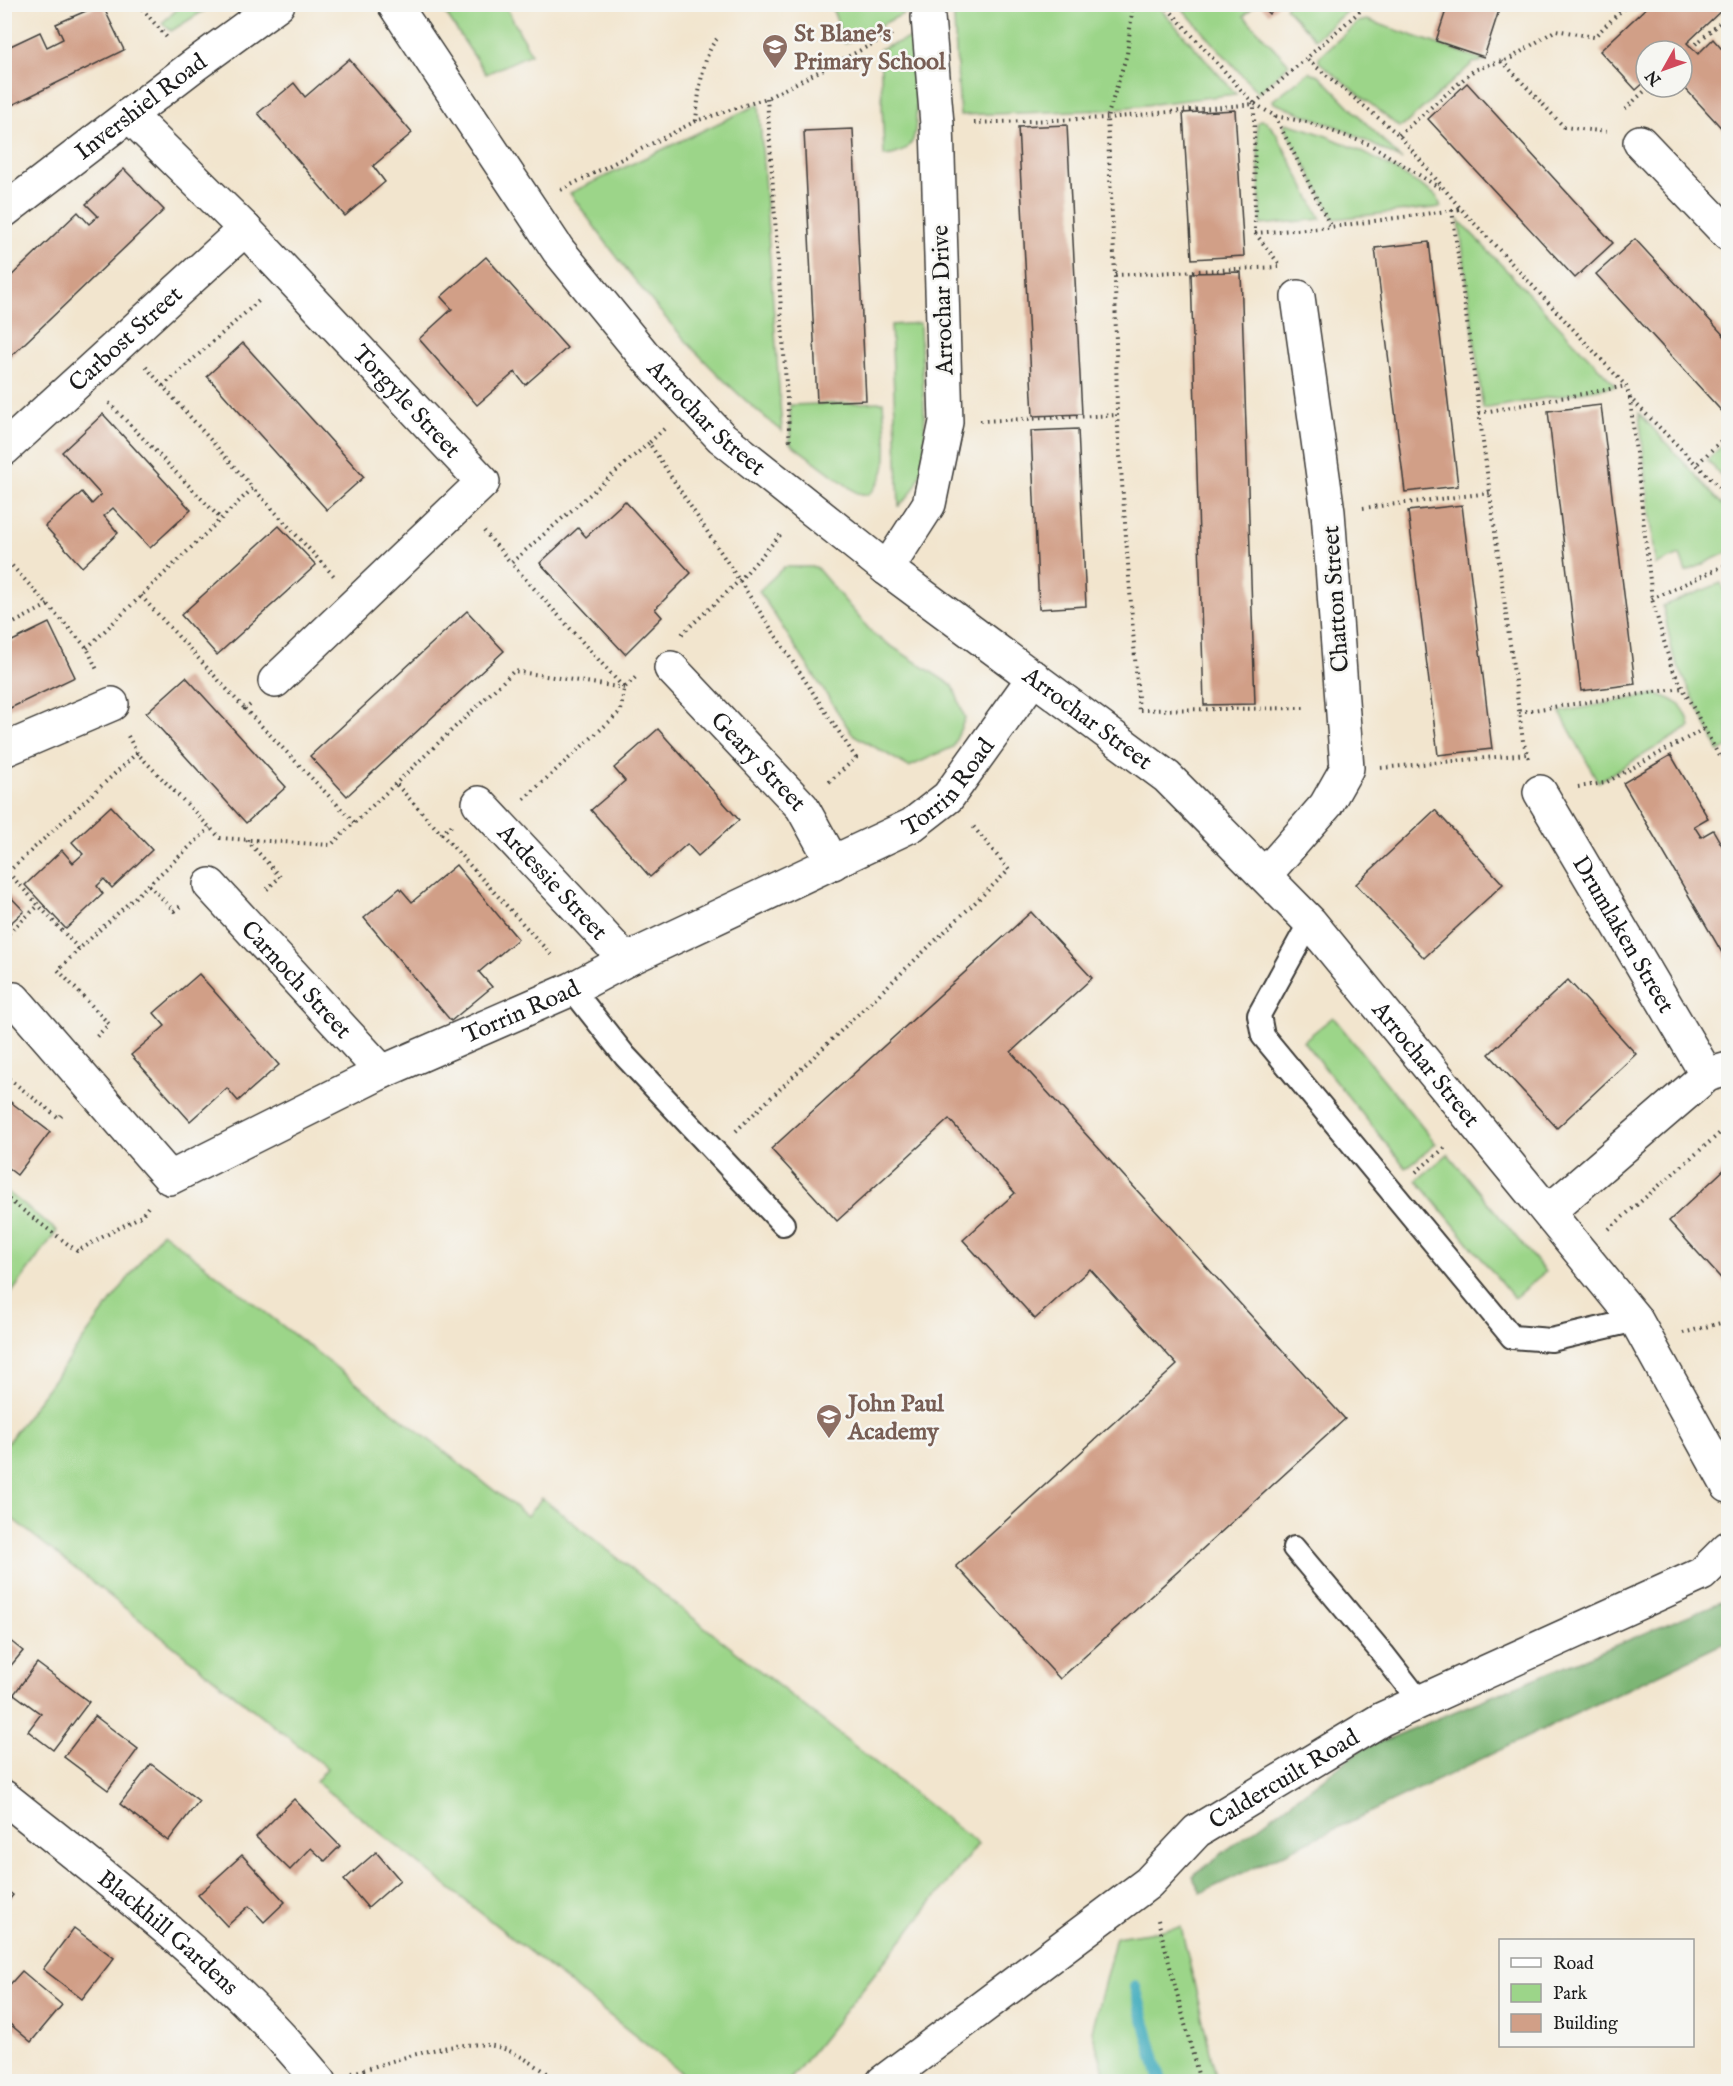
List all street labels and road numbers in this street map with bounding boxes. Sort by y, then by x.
street label: Invershiel Road [69,47,213,168]
street label: Arrochar Drive [925,224,962,377]
street label: Carbost Street [63,280,190,399]
street label: Torgyle Street [345,339,467,466]
street label: Arrochar Street [639,353,771,483]
street label: Chatton Street [1316,524,1357,673]
street label: Arrochar Street [1015,660,1158,778]
street label: Geary Street [703,706,812,819]
street label: Torrin Road [897,732,1002,844]
street label: Ardessie Street [489,818,614,947]
street label: Drumlaken Street [1564,851,1681,1019]
street label: Carnoch Street [233,915,358,1046]
street label: Torrin Road [458,974,586,1052]
street label: Arrochar Street [1364,995,1486,1134]
street label: Caldercuilt Road [1203,1722,1365,1837]
street label: Blackhill Gardens [91,1864,245,2003]

